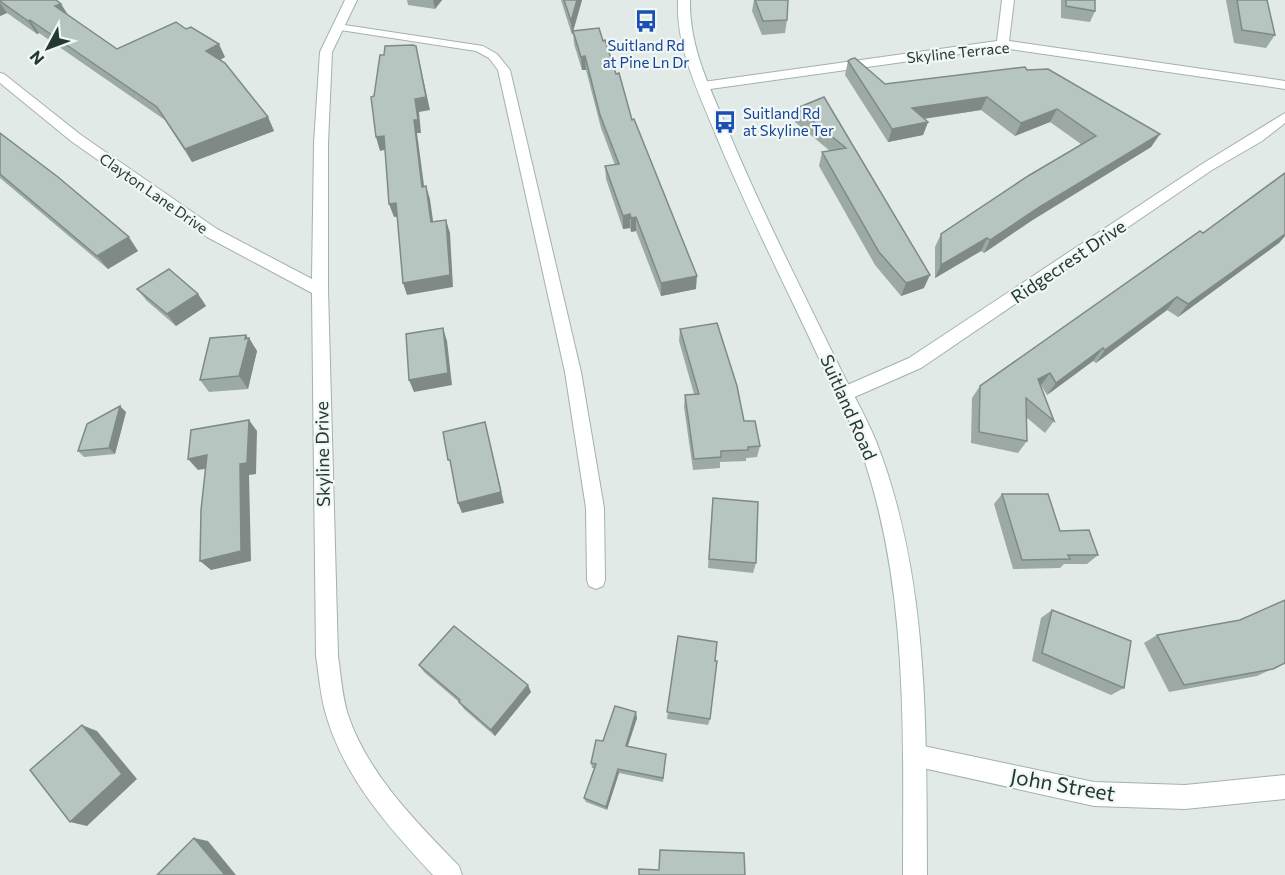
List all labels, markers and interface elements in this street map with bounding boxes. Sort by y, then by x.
bus stop icon: Suitland Rd at Pine Ln Dr [633,8,659,34]
north arrow [18,18,78,78]
place label: Suitland Rd at Pine Ln Dr [603,36,689,71]
street label: Skyline Terrace [906,38,1010,66]
text: N [25,47,47,69]
place label: Suitland Rd at Skyline Ter [743,104,834,139]
bus stop icon: Suitland Rd at Skyline Ter [712,109,738,135]
street label: Clayton Lane Drive [96,149,212,237]
street label: Ridgecrest Drive [1006,214,1130,308]
street label: Suitland Road [816,351,882,463]
street label: Skyline Drive [310,401,334,507]
street label: John Street [1009,762,1117,806]

